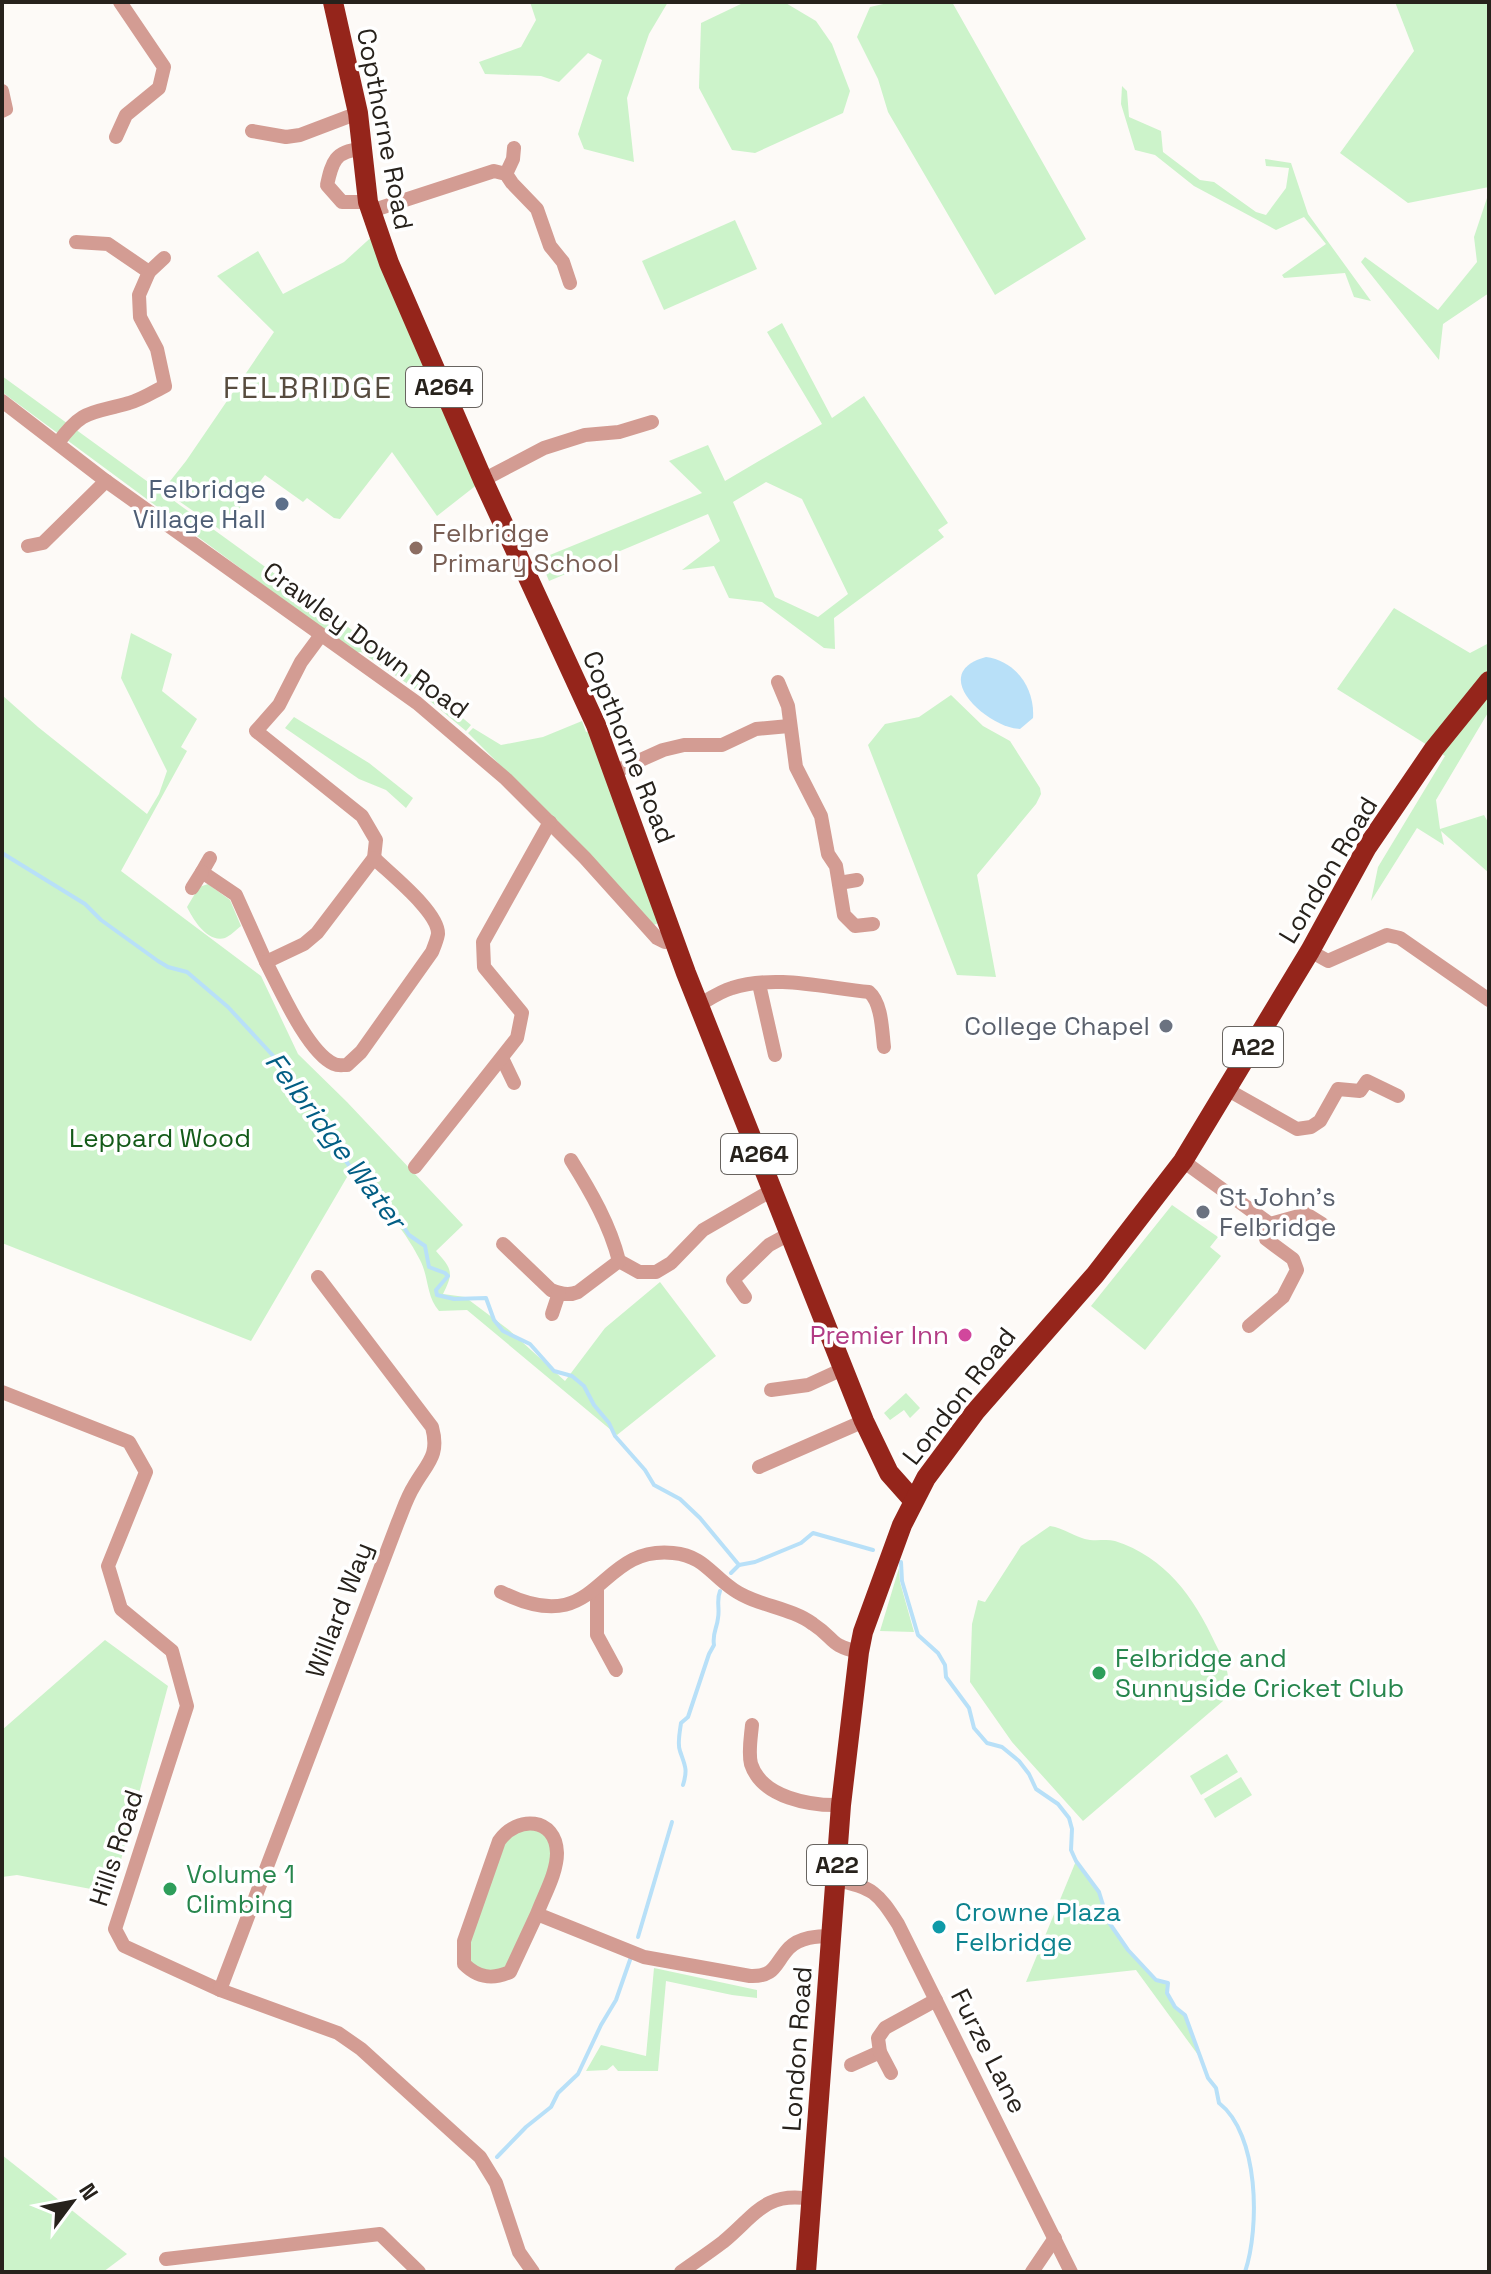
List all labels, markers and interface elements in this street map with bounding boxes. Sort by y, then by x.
street label: Copthorne Road [349,25,421,233]
road number: A264 [406,367,482,407]
district label: FELBRIDGE [223,368,393,407]
place label: Felbridge Village Hall [133,472,266,536]
marker: Felbridge Village Hall [273,495,291,513]
place label: Felbridge Primary School [432,516,619,580]
marker: Felbridge Primary School [407,539,425,557]
street label: Crawley Down Road [256,554,476,726]
street label: Copthorne Road [575,646,683,848]
street label: London Road [1271,790,1385,950]
place label: College Chapel [964,1009,1150,1043]
marker: College Chapel [1157,1017,1175,1035]
road number: A22 [1223,1027,1283,1067]
water label: Felbridge Water [258,1044,416,1238]
park label: Leppard Wood [69,1121,251,1155]
road number: A264 [721,1134,797,1174]
place label: St John's Felbridge [1219,1180,1336,1244]
marker: St John's Felbridge [1194,1203,1212,1221]
place label: Premier Inn [810,1318,949,1352]
street label: London Road [895,1320,1023,1472]
marker: Premier Inn [956,1326,974,1344]
street label: Willard Way [298,1537,380,1683]
place label: Felbridge and Sunnyside Cricket Club [1115,1641,1404,1705]
marker: Felbridge and Sunnyside Cricket Club [1090,1664,1108,1682]
street label: Hills Road [81,1786,151,1910]
road number: A22 [807,1845,867,1885]
place label: Volume 1 Climbing [186,1857,295,1921]
marker: Volume 1 Climbing [161,1880,179,1898]
place label: Crowne Plaza Felbridge [955,1895,1121,1959]
marker: Crowne Plaza Felbridge [930,1918,948,1936]
street label: London Road [774,1965,820,2133]
street label: Furze Lane [943,1983,1035,2119]
north arrow [32,2162,112,2242]
text: N [73,2178,105,2205]

